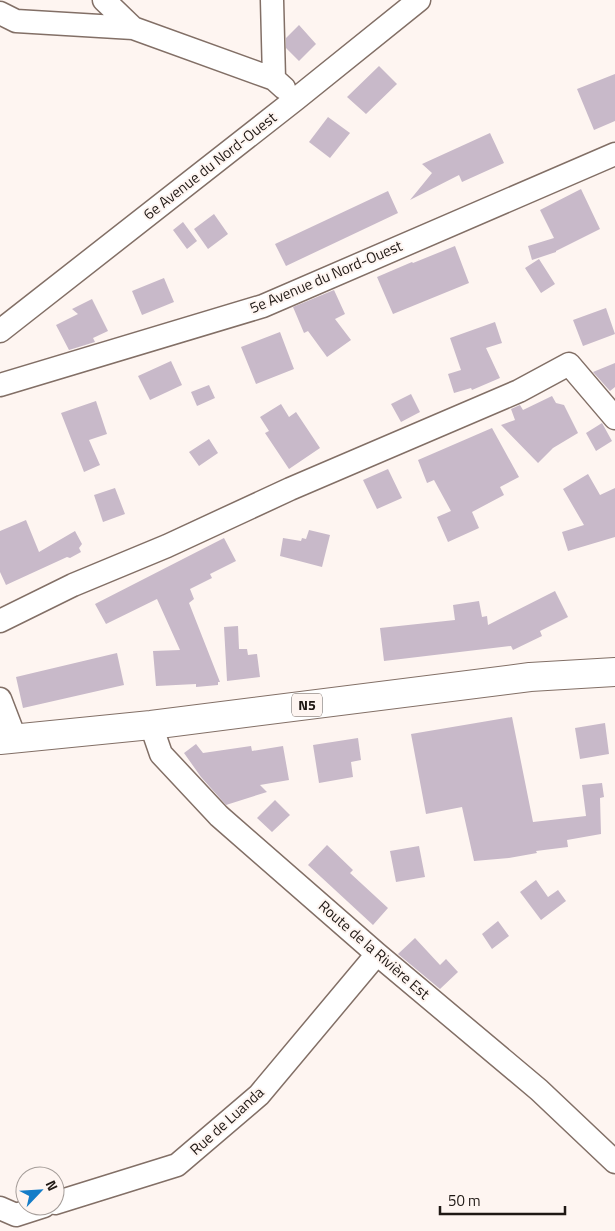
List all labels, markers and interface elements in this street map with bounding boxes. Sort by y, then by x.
street label: 6e Avenue du Nord-Ouest [138,106,282,225]
street label: 5e Avenue du Nord-Ouest [246,234,406,319]
road number: N5 [292,694,322,716]
street label: Route de la Rivière Est [313,895,436,1005]
street label: Rue de Luanda [184,1081,269,1160]
north arrow [15,1166,65,1216]
text: N [41,1176,64,1194]
scale bar [440,1184,565,1216]
text: 50 m [448,1189,481,1212]

